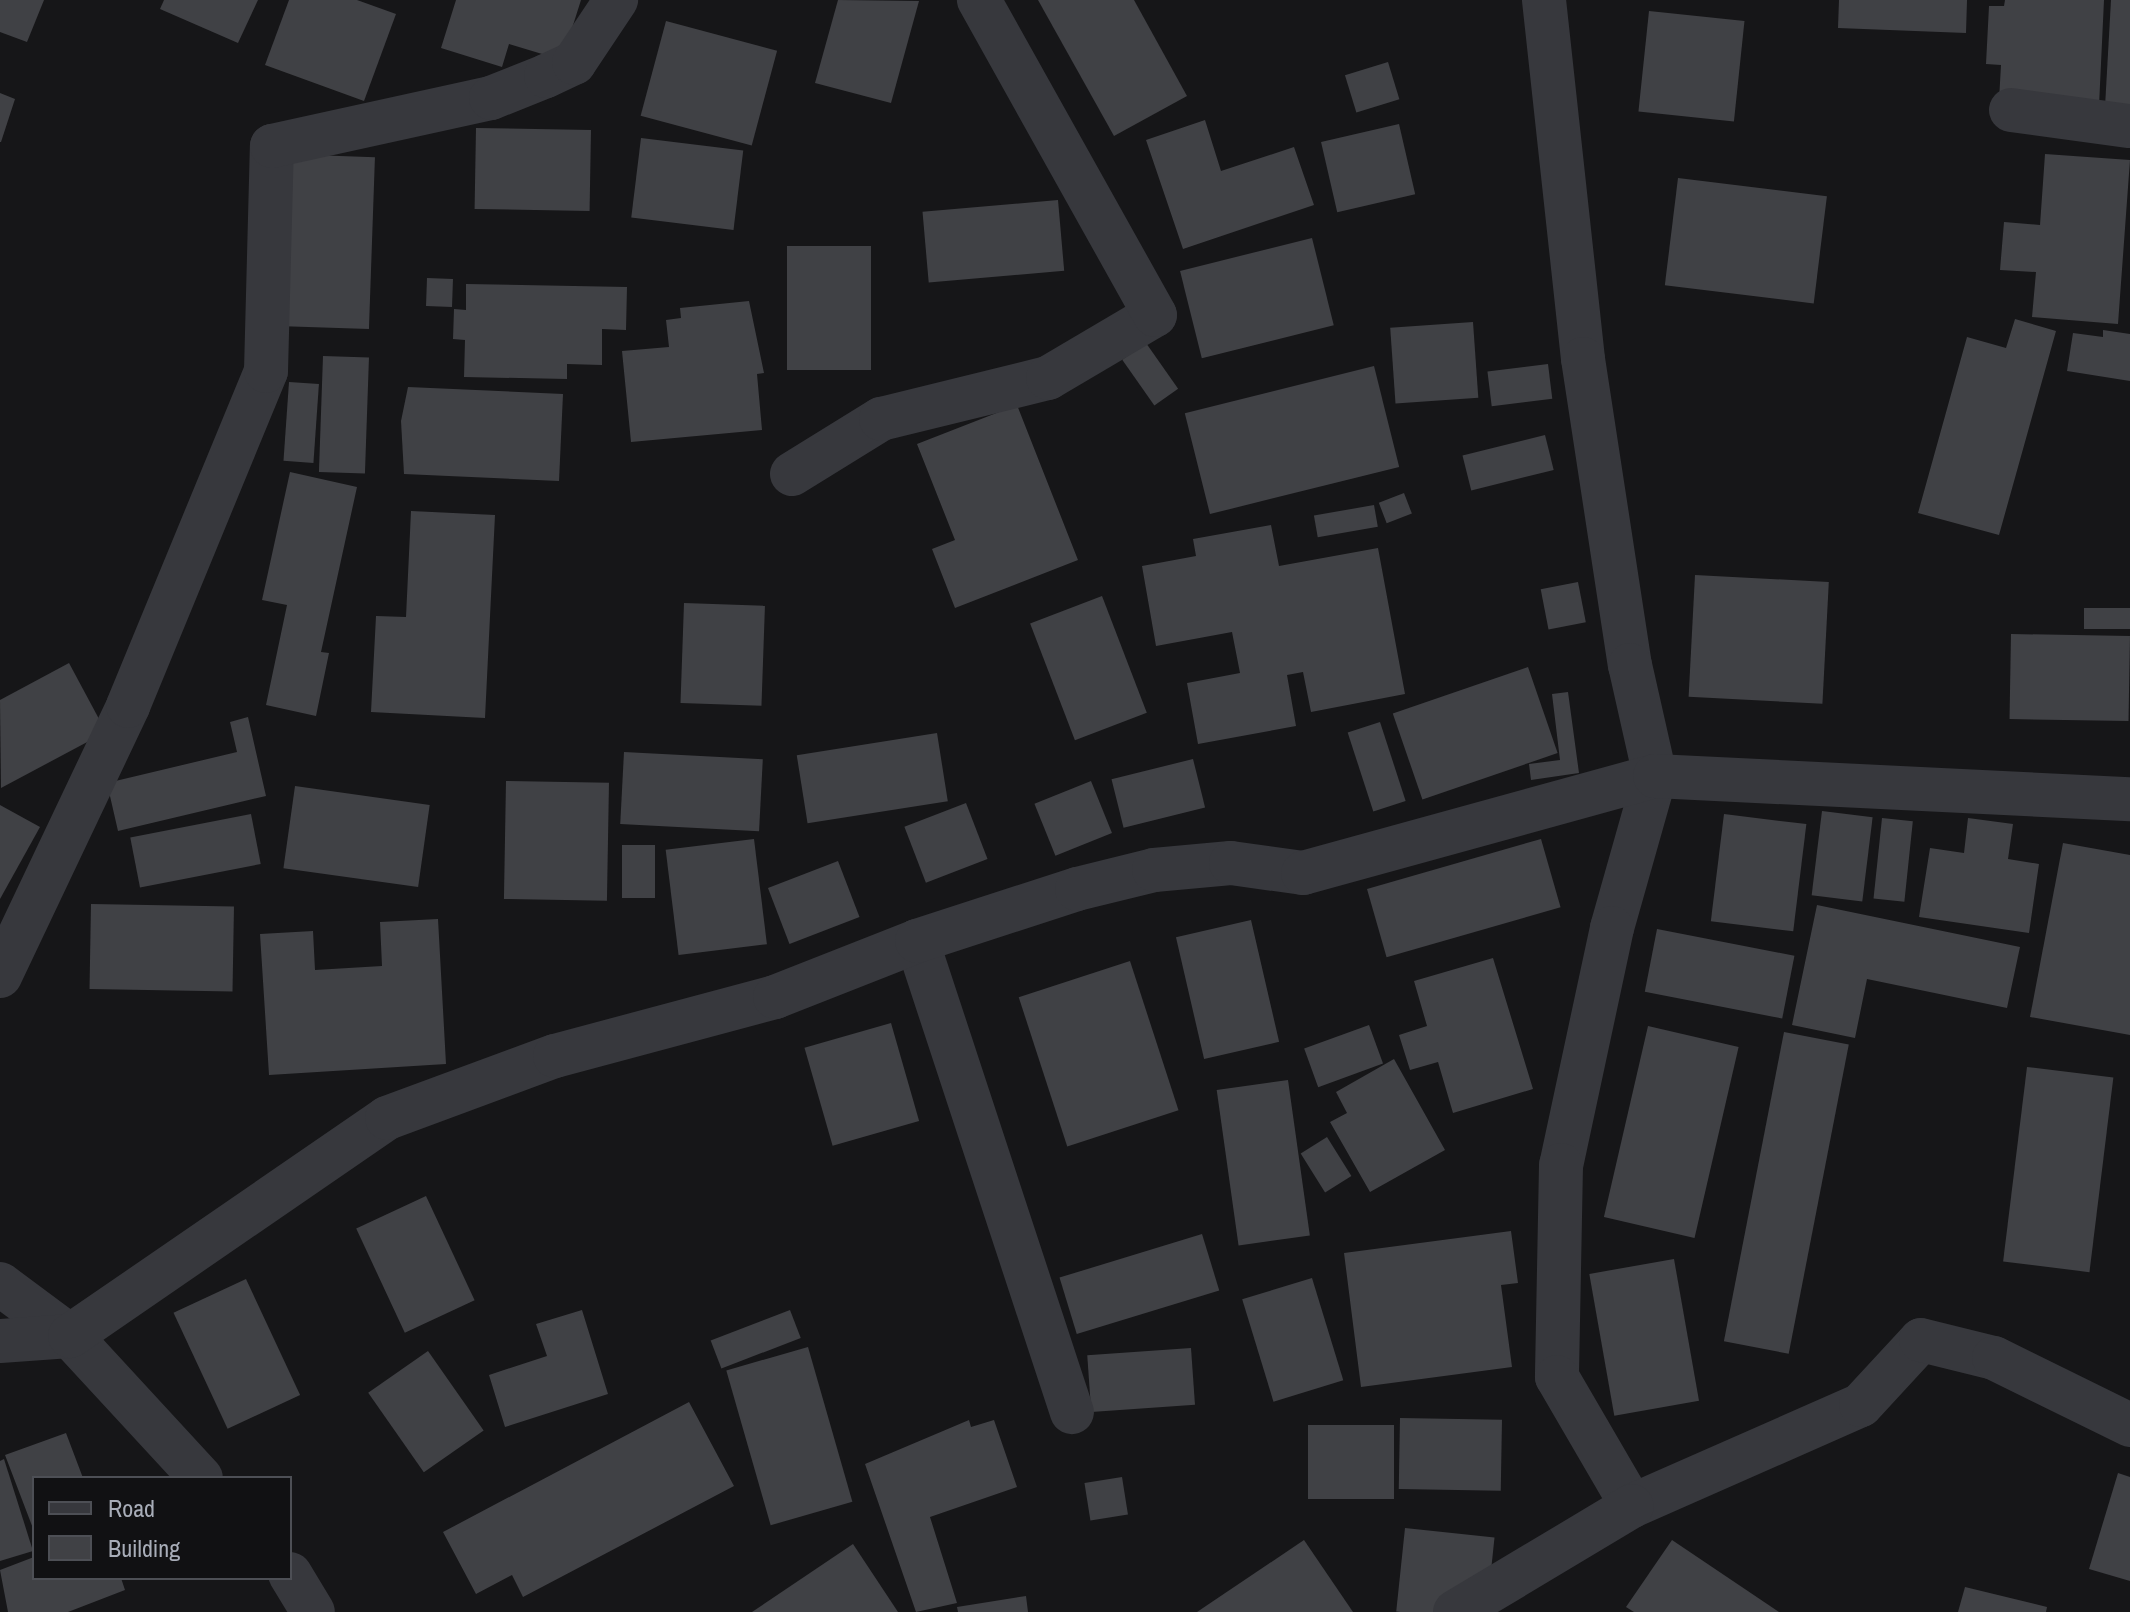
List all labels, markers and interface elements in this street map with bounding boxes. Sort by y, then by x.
legend [32,1476,292,1580]
text: Road [108,1492,155,1524]
text: Building [108,1532,180,1564]

